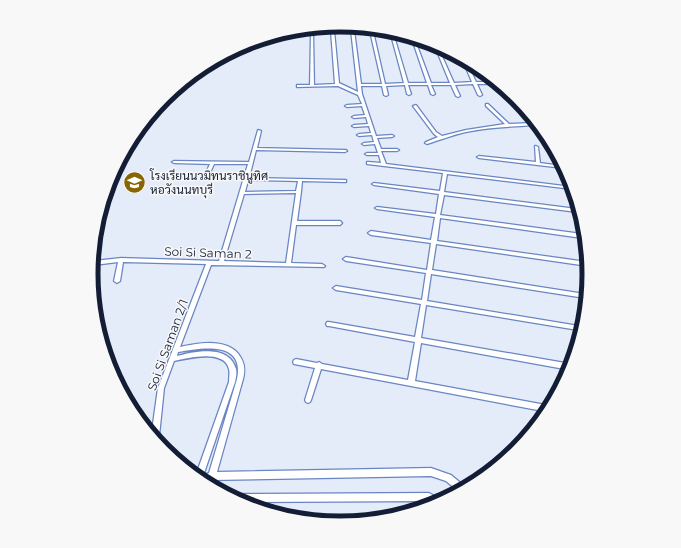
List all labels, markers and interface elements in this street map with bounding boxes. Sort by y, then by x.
place label: โรงเรียนนวมิทนราชินูทิศ หอวังนนทบุรี [149,168,268,199]
school or university icon: โรงเรียนนวมิทนราชินูทิศ หอวังนนทบุรี [121,170,147,196]
street label: Soi Si Saman 2 [164,243,252,262]
street label: Soi Si Saman 2/1 [144,297,191,393]

